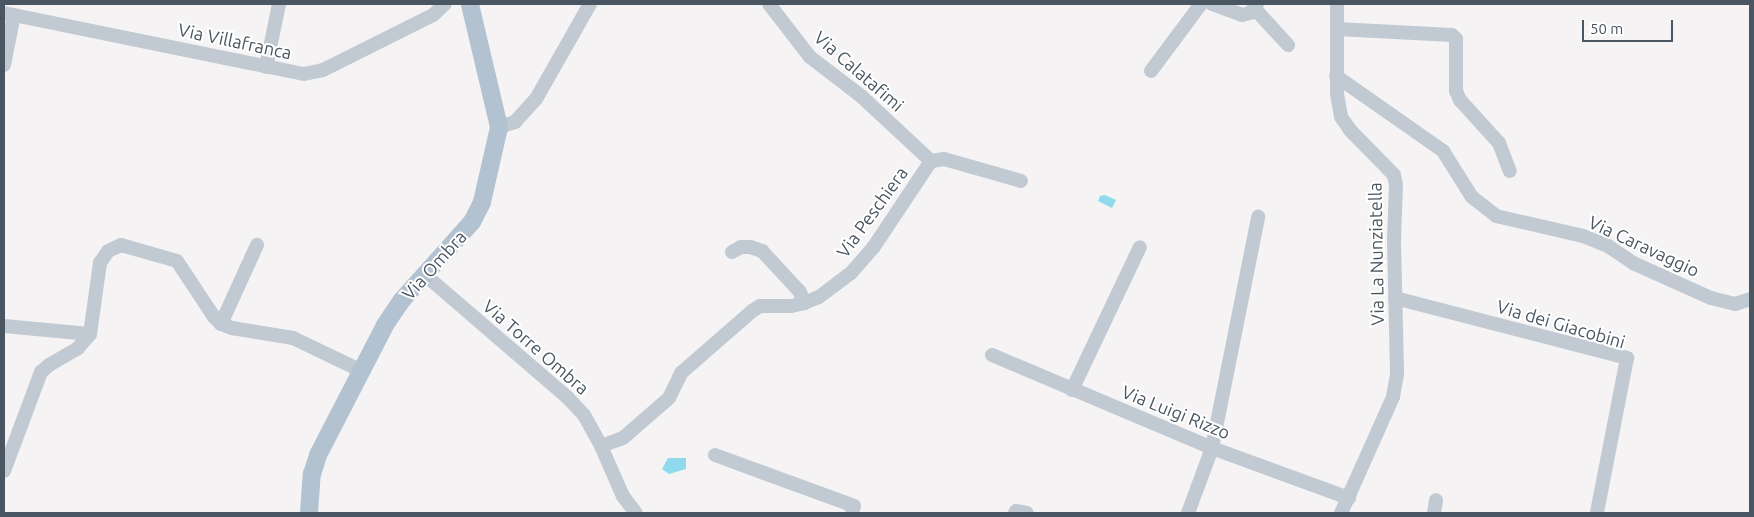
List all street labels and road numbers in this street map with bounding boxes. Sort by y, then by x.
street label: Via Villafranca [176,18,294,64]
street label: Via Calatafimi [810,26,908,116]
street label: Via Peschiera [832,162,912,262]
street label: Via La Nunziatella [1364,182,1388,326]
street label: Via Caravaggio [1585,211,1703,281]
street label: Via Ombra [397,226,471,304]
street label: Via Torre Ombra [479,295,593,399]
street label: Via dei Giacobini [1494,295,1628,353]
street label: Via Luigi Rizzo [1119,380,1233,444]

